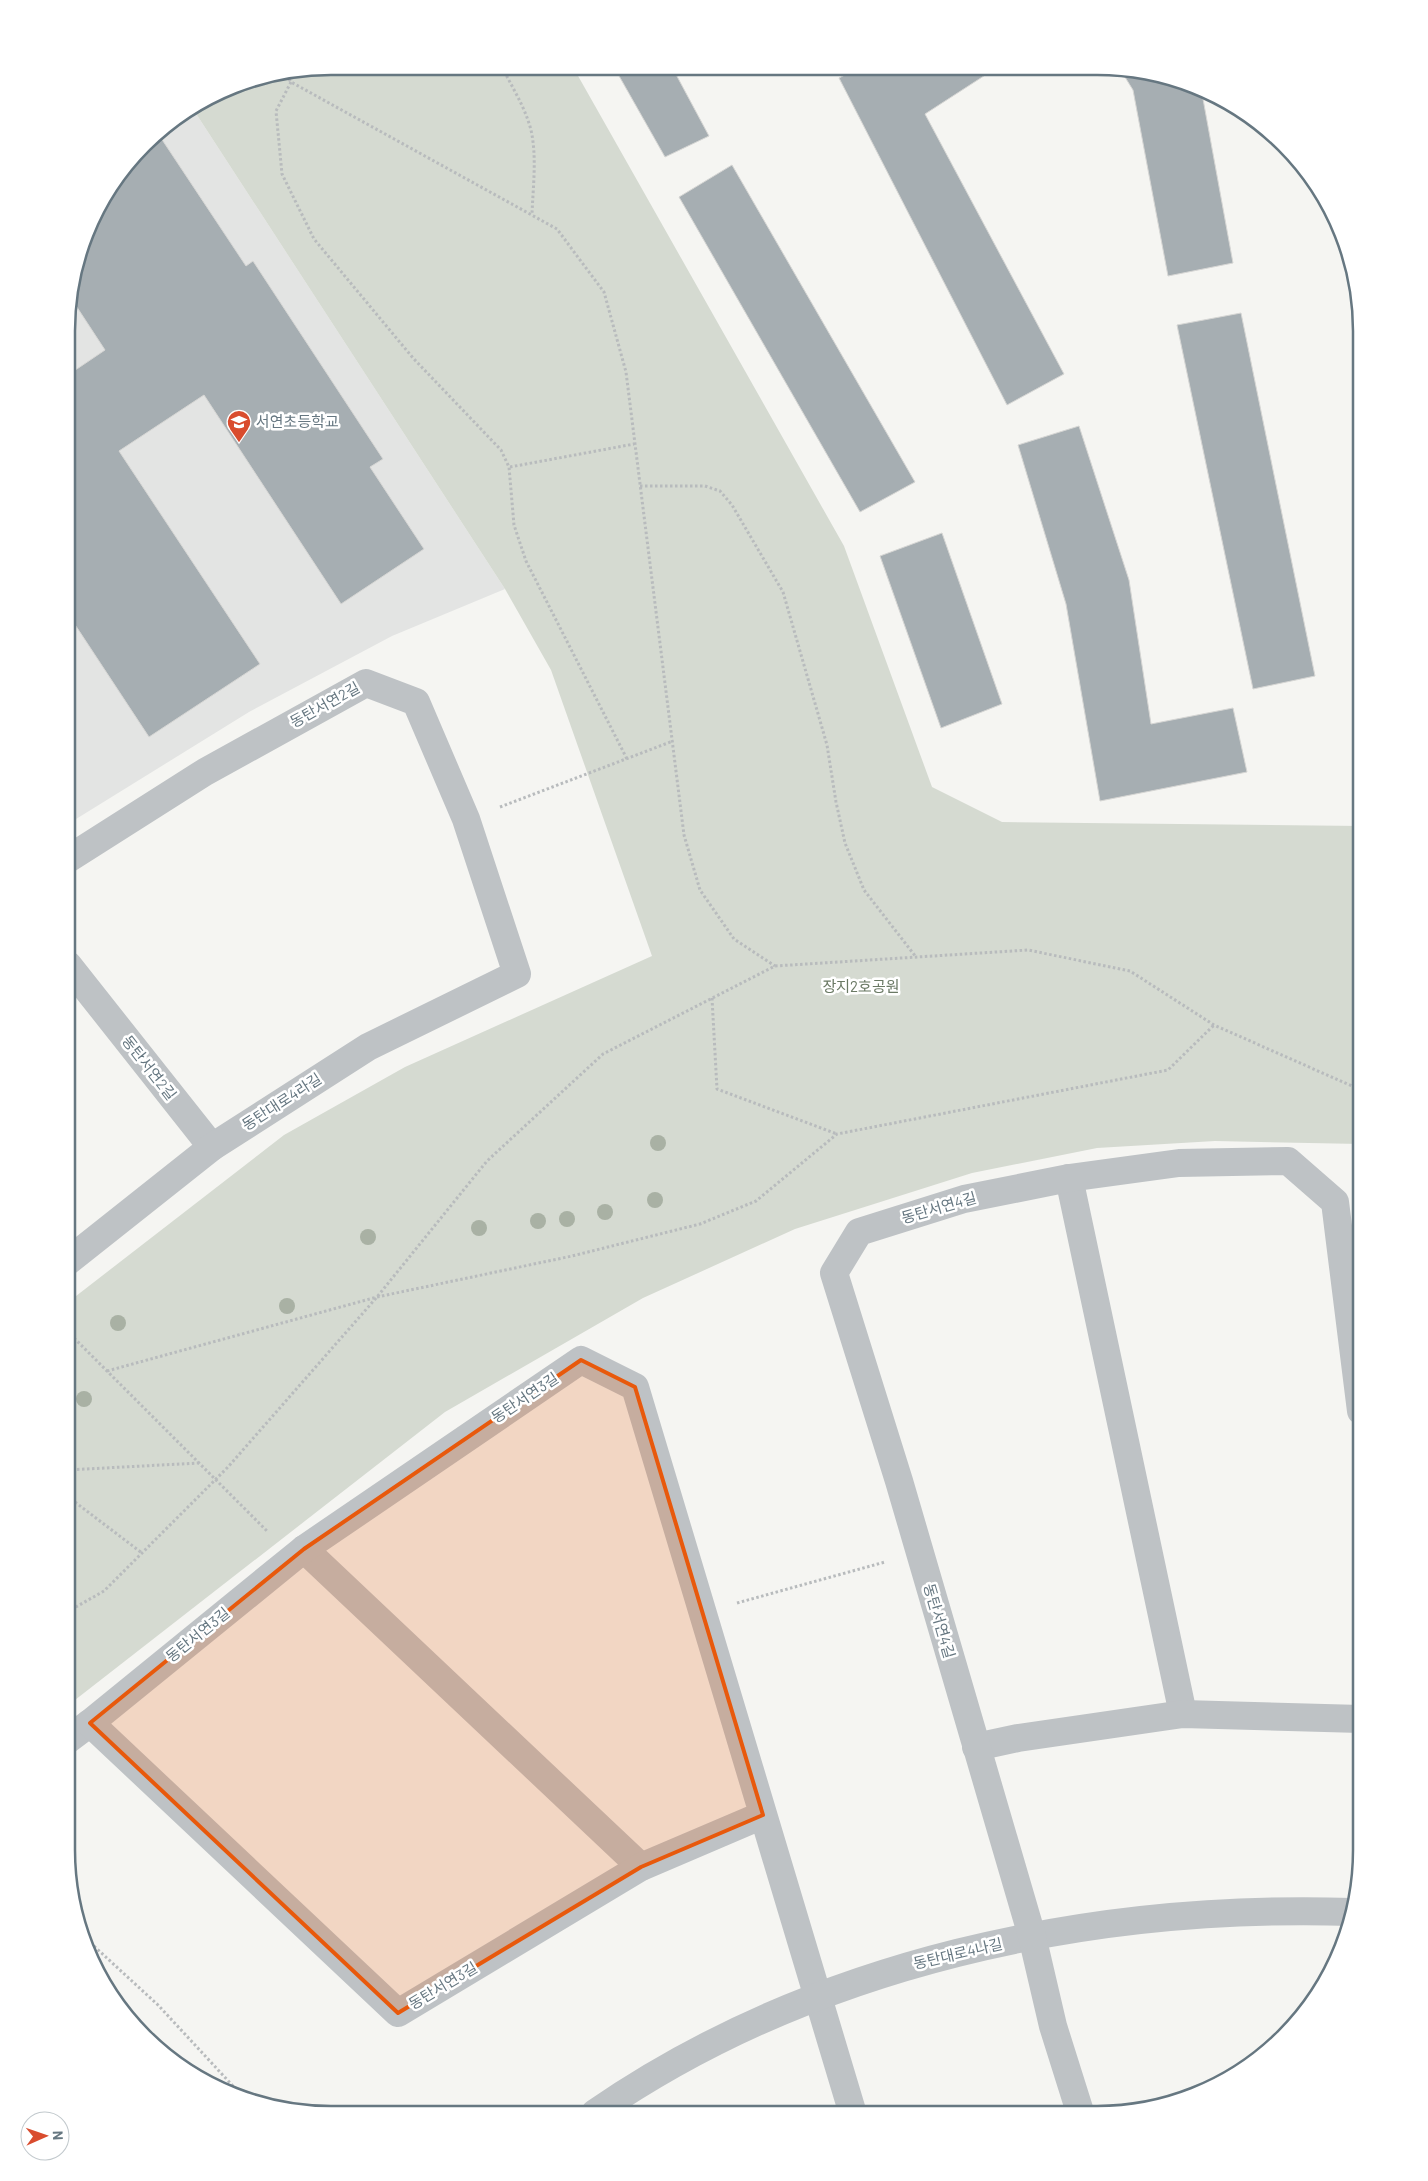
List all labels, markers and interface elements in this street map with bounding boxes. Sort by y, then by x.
school or university icon: 서연초등학교 [226,409,252,443]
place label: 서연초등학교 [256,412,339,430]
street label: 동탄서연2길 [286,678,363,731]
park label: 장지2호공원 [822,977,900,995]
street label: 동탄서연2길 [119,1031,181,1103]
street label: 동탄대로4라길 [238,1069,325,1134]
street label: 동탄서연4길 [899,1188,978,1226]
street label: 동탄서연3길 [488,1368,561,1426]
street label: 동탄서연4길 [921,1581,959,1660]
street label: 동탄서연3길 [162,1603,233,1665]
street label: 동탄대로4나길 [911,1934,1004,1972]
street label: 동탄서연3길 [405,1958,480,2013]
north arrow [20,2111,70,2161]
text: N [50,2131,67,2140]

